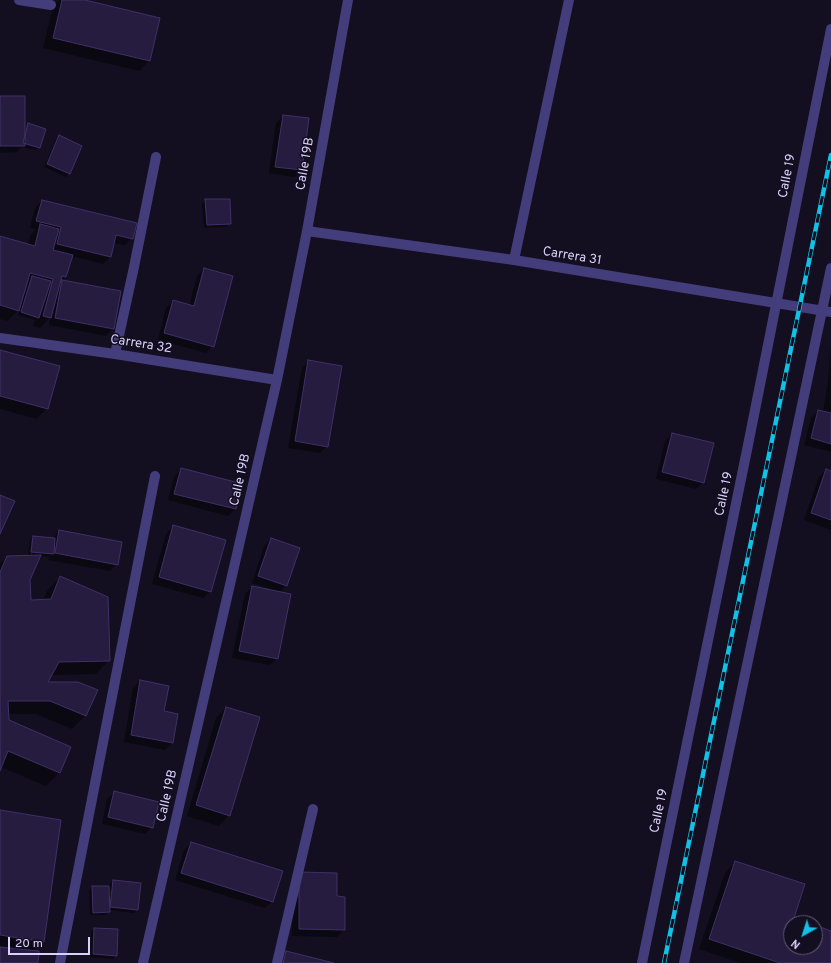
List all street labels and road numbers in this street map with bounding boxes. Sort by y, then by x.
street label: Calle 19B [294,136,318,192]
street label: Calle 19 [776,153,800,199]
street label: Carrera 31 [541,245,603,269]
street label: Carrera 32 [109,332,173,358]
street label: Calle 19B [227,452,255,508]
street label: Calle 19 [713,471,737,517]
street label: Calle 19B [154,768,182,824]
street label: Calle 19 [648,788,672,834]

